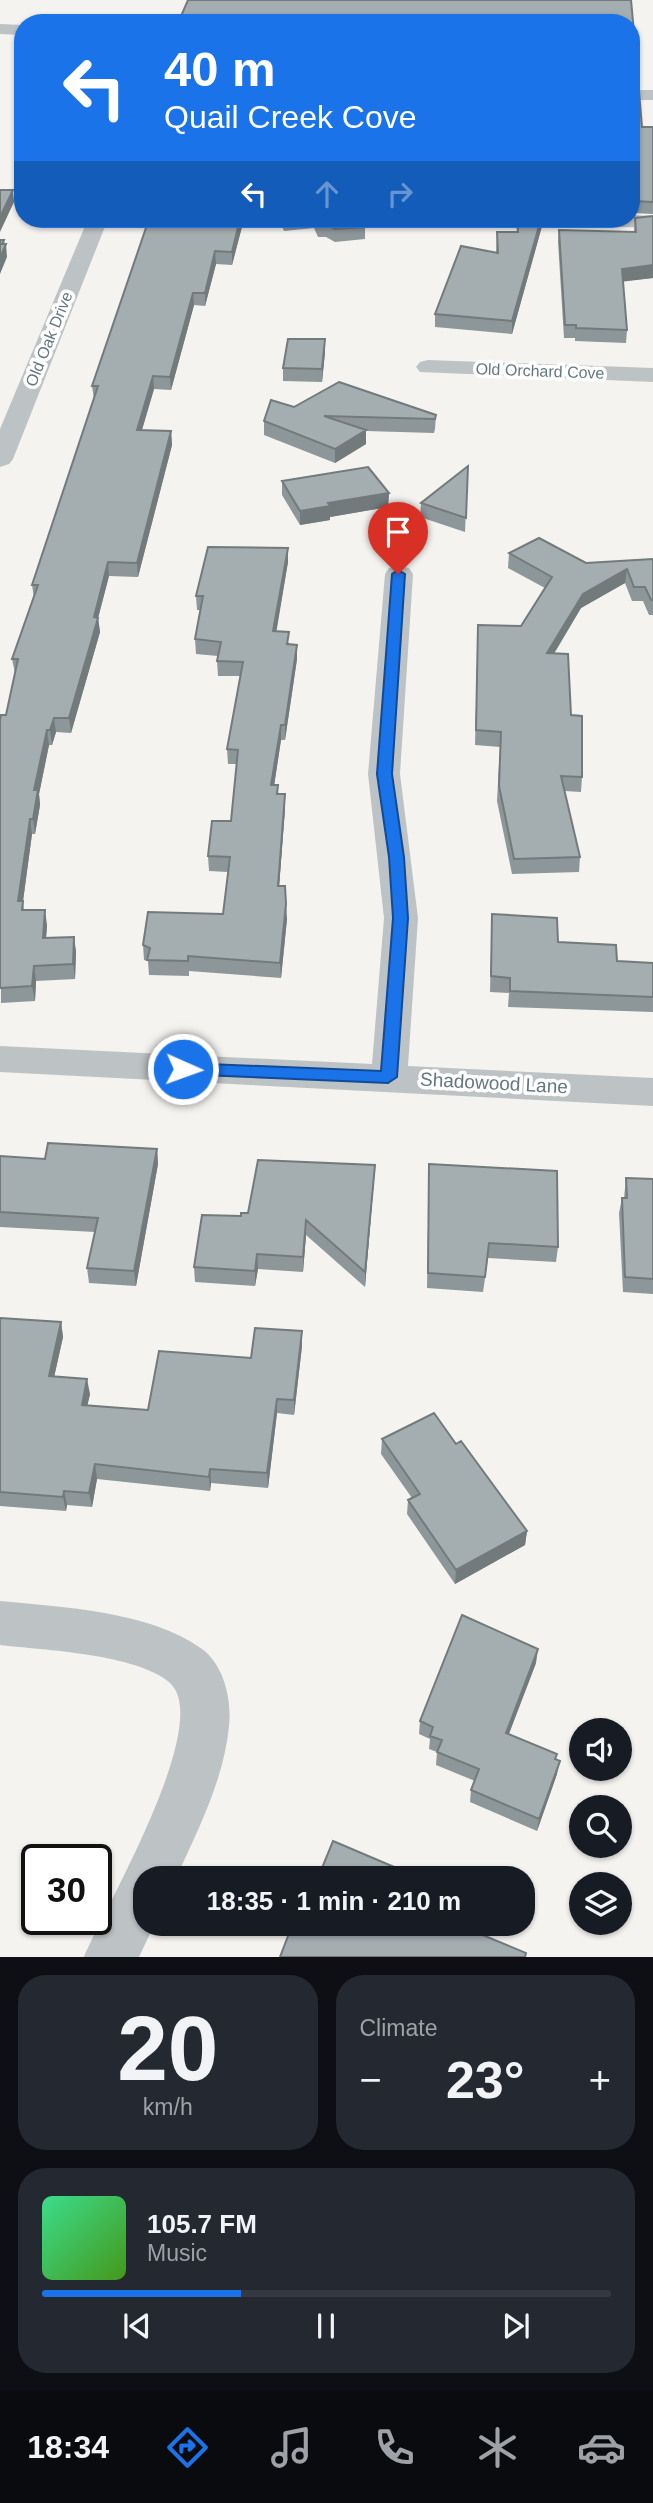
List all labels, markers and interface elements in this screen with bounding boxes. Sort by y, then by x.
icon: left [49,42,140,133]
text: 40 m [164,42,276,96]
text: Quail Creek Cove [164,99,417,135]
icon: left [235,175,273,213]
icon: ahead [308,175,346,213]
icon: right [381,175,419,213]
street label: Old Oak Drive [22,289,76,389]
street label: Old Orchard Cove [475,360,605,382]
pin [368,502,428,574]
icon: arrive [379,513,417,551]
position arrow [146,1032,220,1106]
street label: Shadowood Lane [420,1069,568,1097]
map controls [569,1718,632,1935]
button: sound [569,1718,632,1781]
button: search [569,1795,632,1858]
speed limit sign: 30 [21,1844,112,1935]
button: layers [569,1872,632,1935]
text: 18:35 · 1 min · 210 m [207,1886,461,1916]
text: 20 [117,1998,218,2099]
text: Climate [360,2015,437,2041]
text: 23° [446,2051,525,2109]
text: − [360,2059,382,2101]
text: + [589,2059,611,2101]
text: km/h [143,2094,193,2120]
text: 105.7 FM [147,2209,257,2239]
text: Music [147,2240,207,2266]
icon: previous [118,2307,156,2345]
icon: pause [307,2307,345,2345]
icon: next [497,2307,535,2345]
icon: directions [163,2423,212,2472]
icon: music [267,2423,316,2472]
icon: phone [370,2423,419,2472]
icon: climate [473,2423,522,2472]
icon: car [577,2423,626,2472]
text: 18:34 [27,2429,109,2465]

